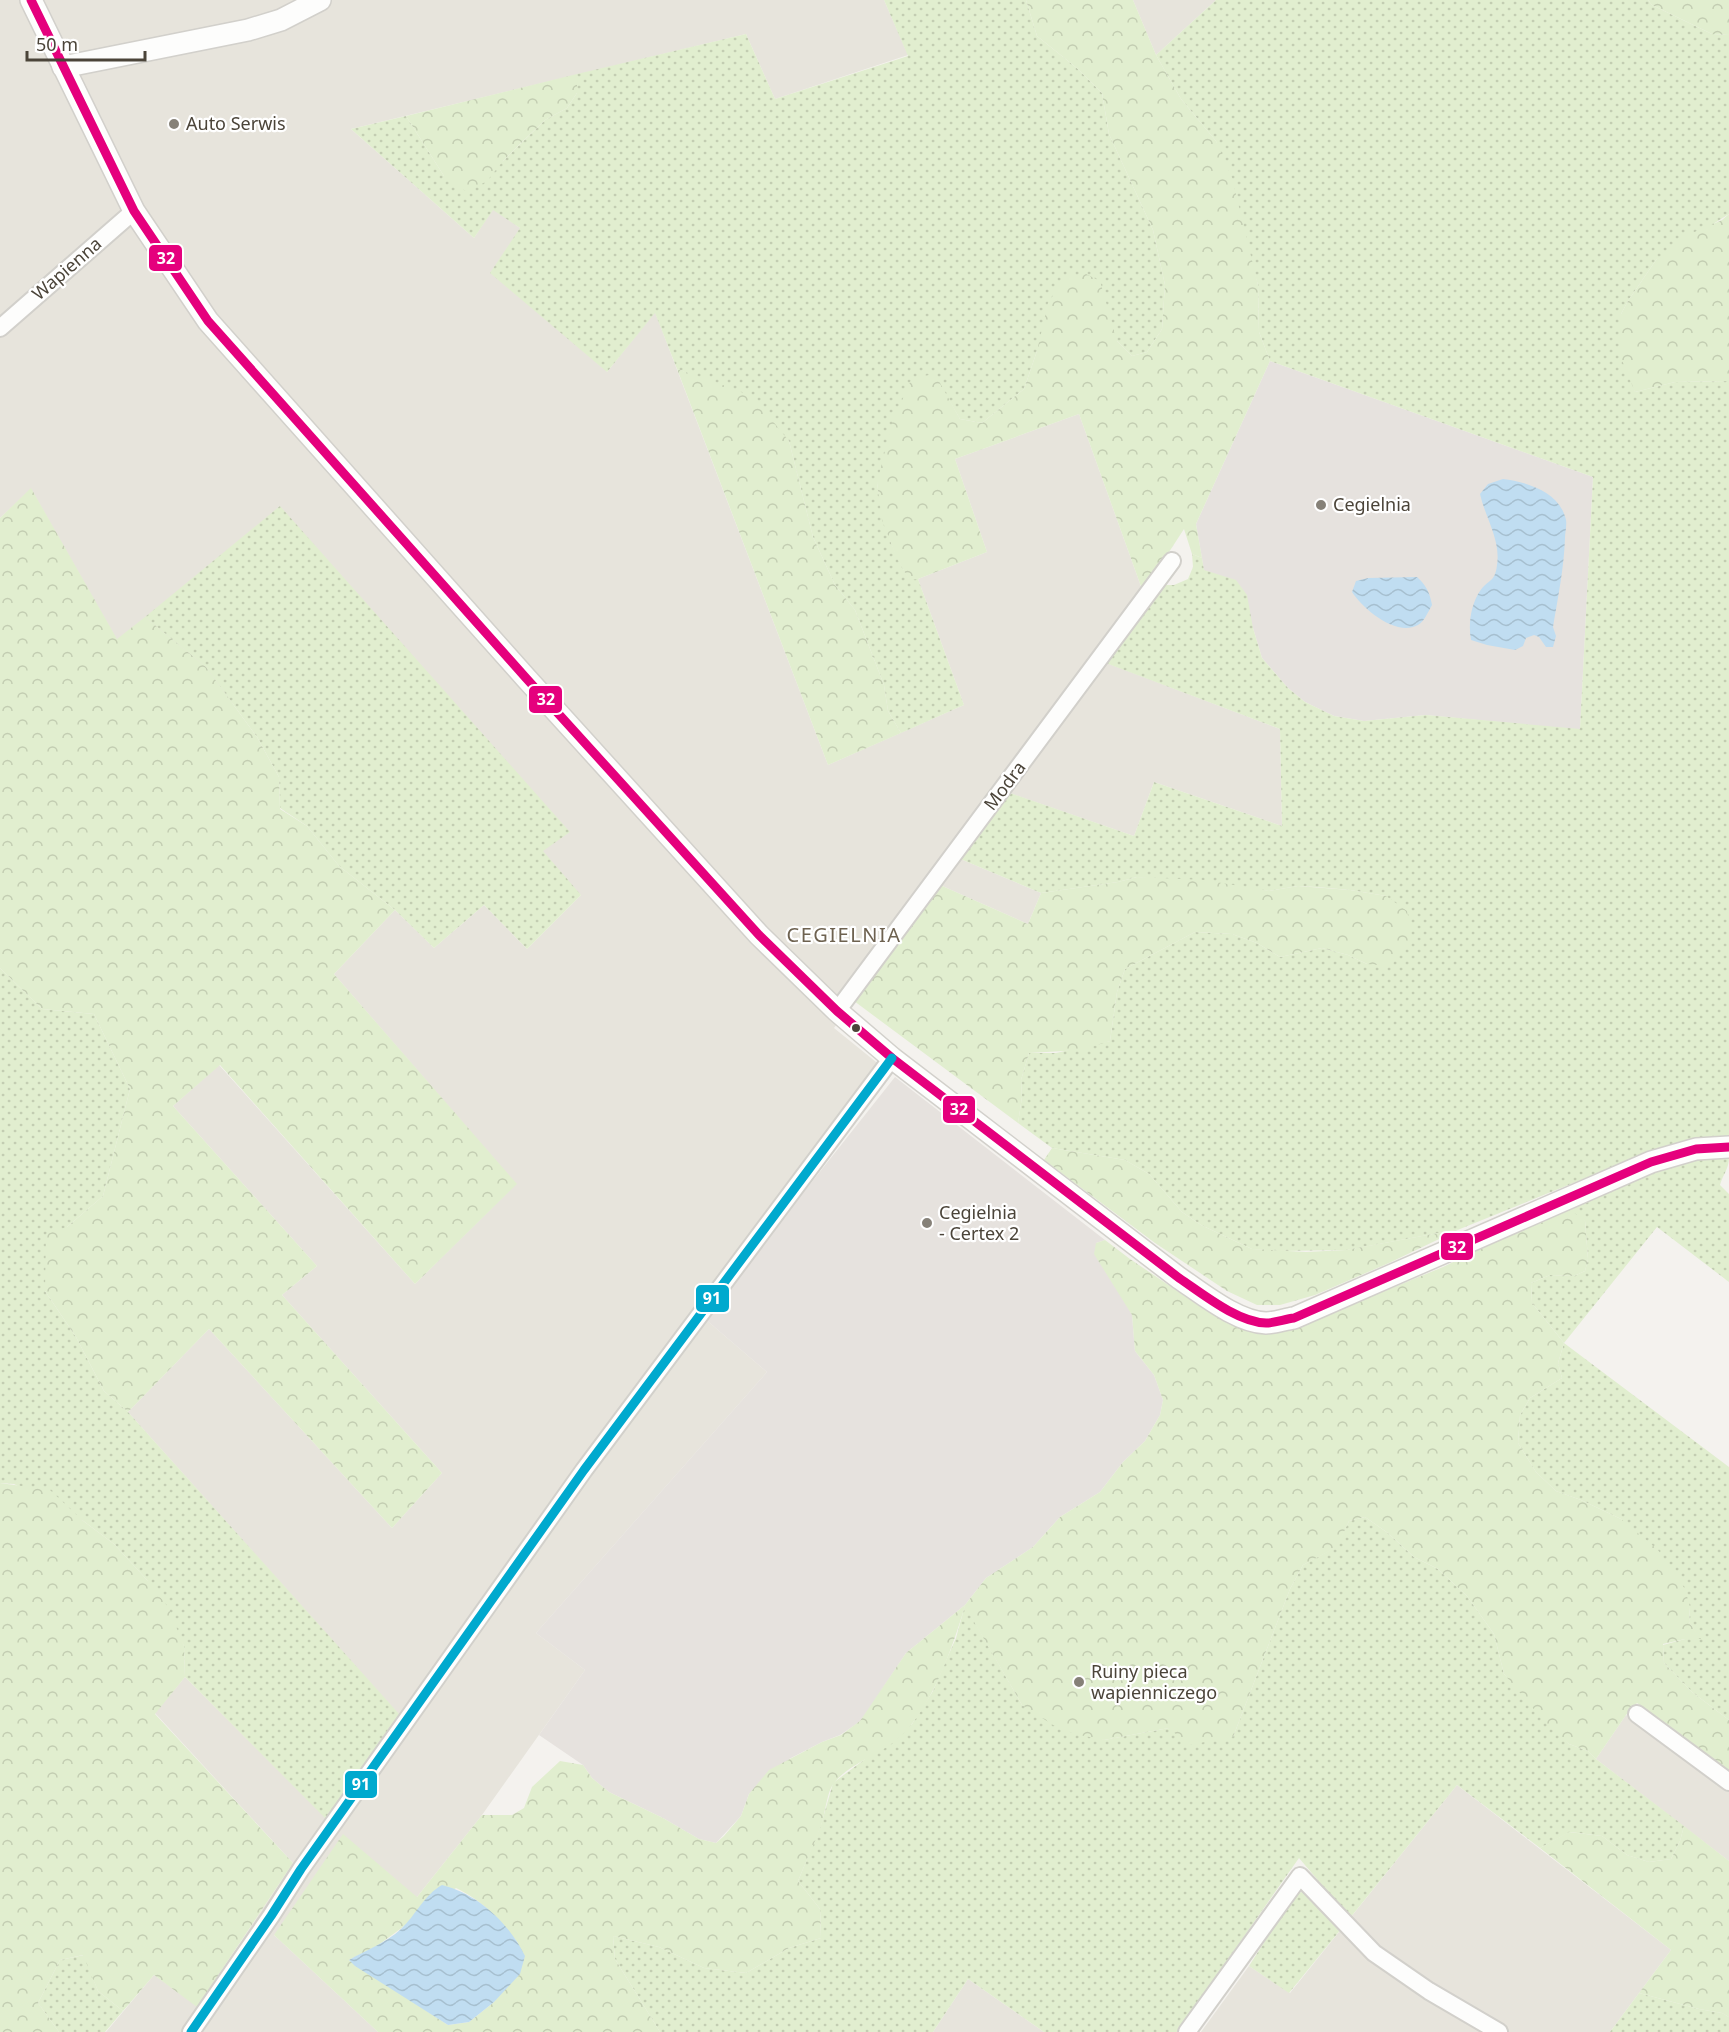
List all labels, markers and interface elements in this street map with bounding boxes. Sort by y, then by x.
scale bar [27,24,146,62]
text: 50 m [36,32,78,56]
place label: Auto Serwis [186,111,286,135]
marker: Auto Serwis [167,117,181,131]
street label: Wapienna [27,231,106,305]
line badge: 32 [148,244,183,272]
text: 32 [157,247,175,269]
place label: Cegielnia [1333,492,1411,516]
marker: Cegielnia [1314,498,1328,512]
line badge: 32 [528,685,563,714]
text: 32 [537,688,555,710]
street label: Modra [978,756,1030,815]
district label: CEGIELNIA [787,921,901,948]
unlabelled marker [850,1022,862,1034]
line badge: 32 [942,1095,976,1124]
text: 32 [950,1098,968,1120]
place label: Cegielnia - Certex 2 [939,1200,1019,1245]
marker: Cegielnia - Certex 2 [920,1216,934,1230]
line badge: 32 [1440,1232,1474,1261]
text: 32 [1448,1236,1466,1258]
line badge: 91 [695,1284,730,1313]
text: 91 [703,1287,721,1309]
place label: Ruiny pieca wapienniczego [1091,1659,1217,1704]
marker: Ruiny pieca wapienniczego [1072,1675,1086,1689]
line badge: 91 [344,1770,378,1799]
text: 91 [352,1773,370,1795]

